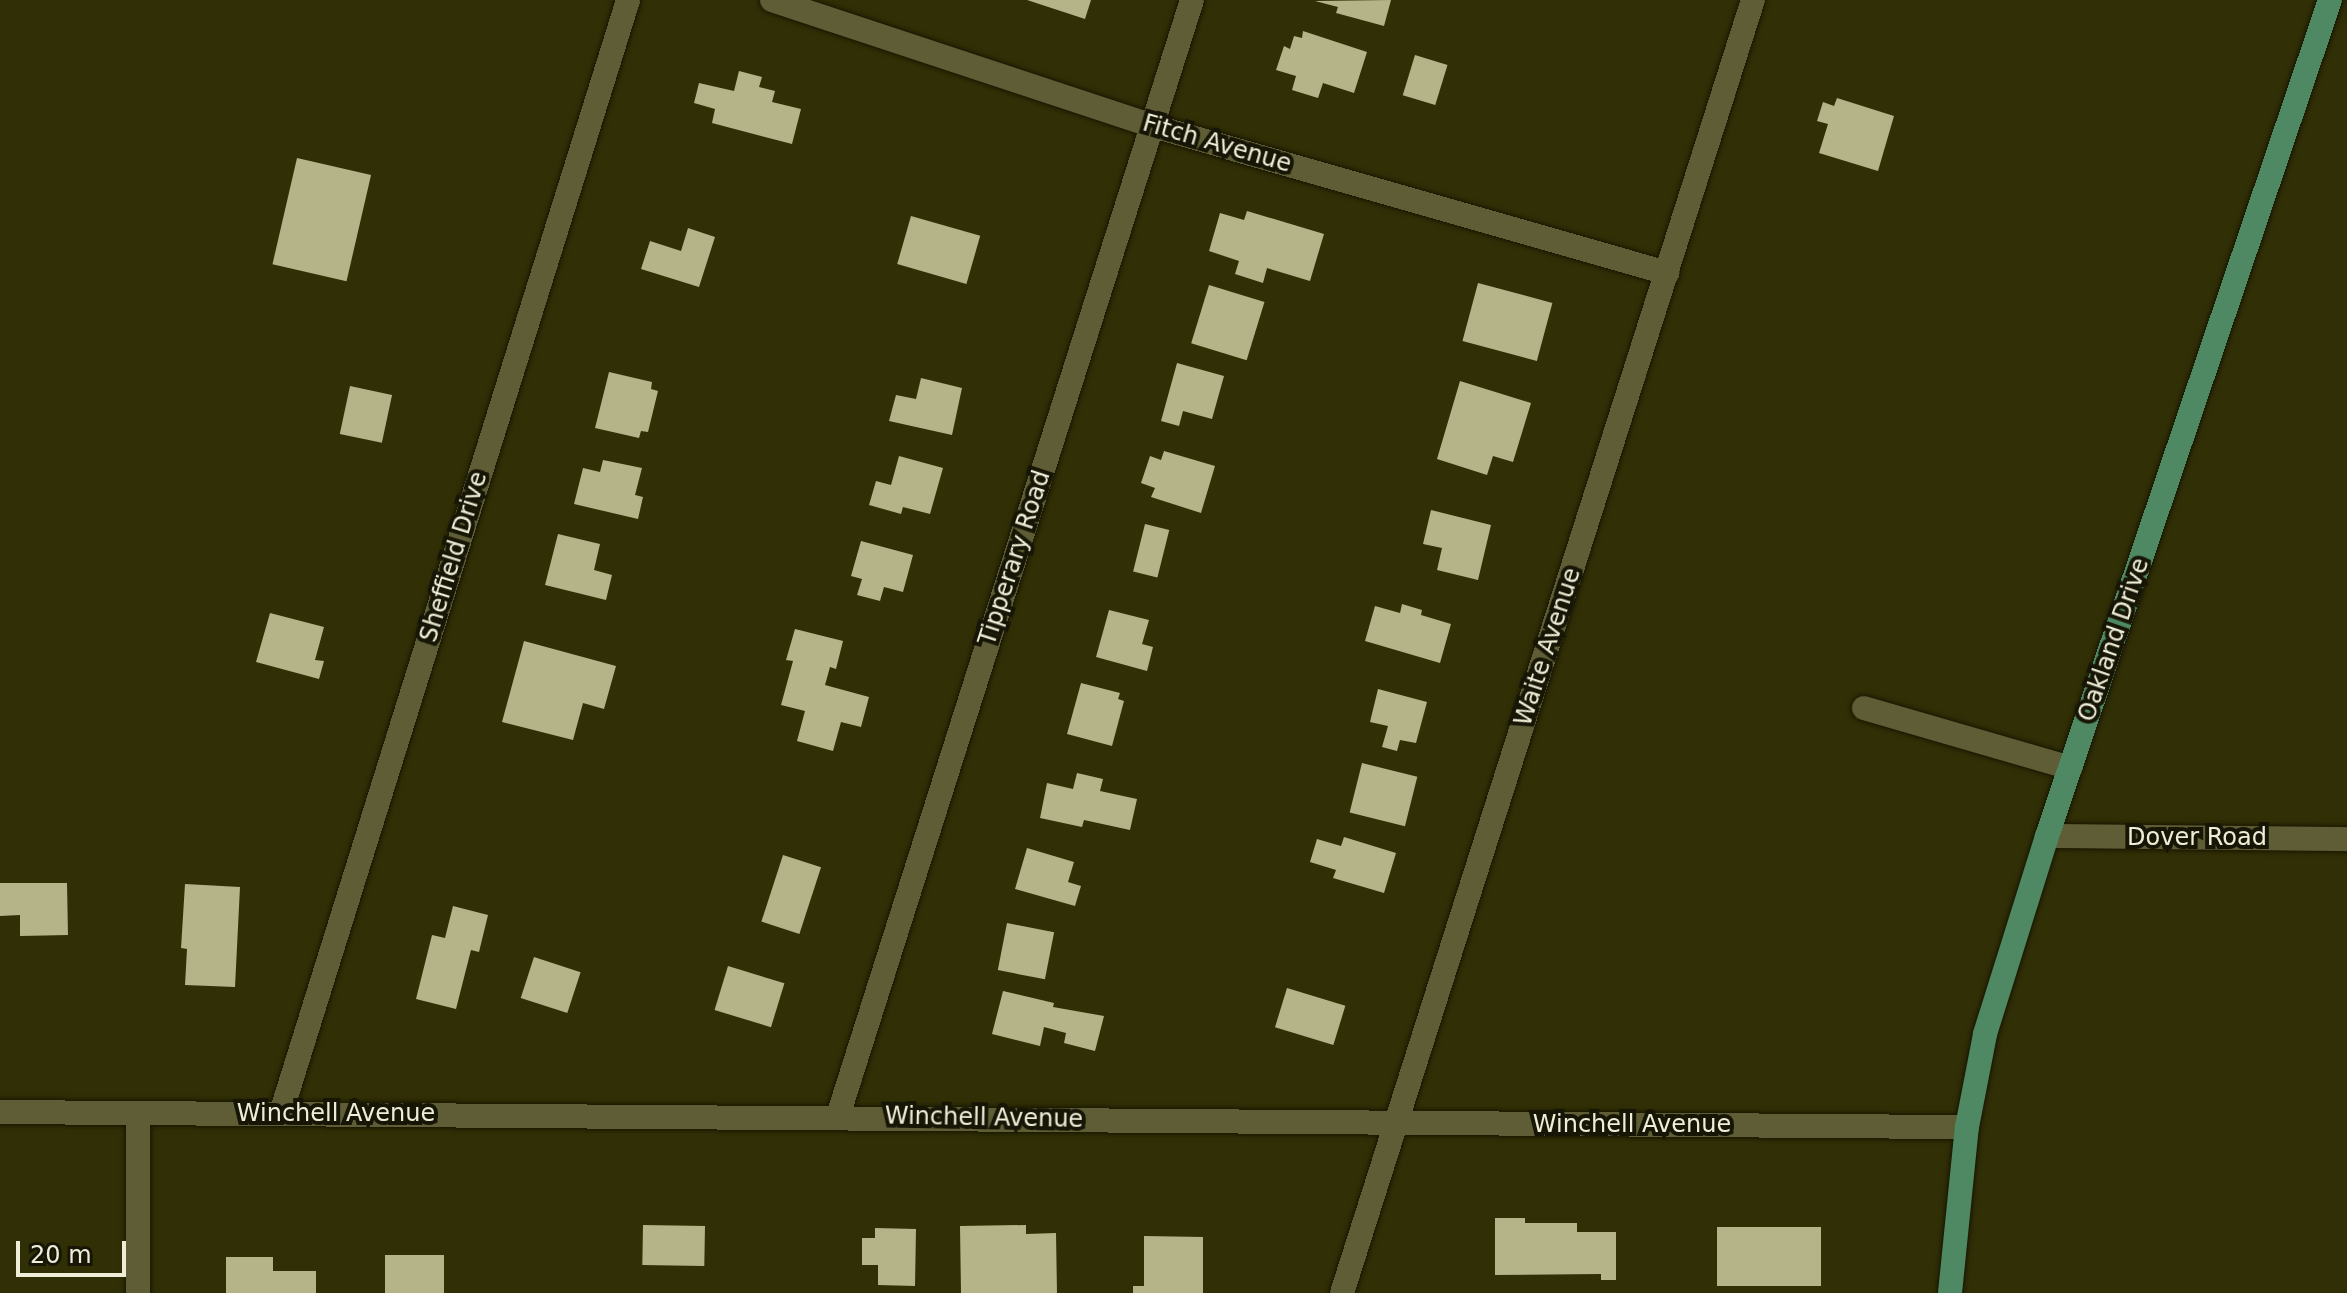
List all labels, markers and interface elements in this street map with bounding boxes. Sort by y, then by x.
street label: Fitch Avenue [1139,109,1295,179]
street label: Tipperary Road [973,467,1057,649]
street label: Sheffield Drive [414,468,494,646]
street label: Oakland Drive [2073,555,2155,725]
street label: Waite Avenue [1509,564,1587,730]
street label: Dover Road [2127,824,2267,852]
street label: Winchell Avenue [237,1100,435,1128]
street label: Winchell Avenue [885,1102,1083,1134]
street label: Winchell Avenue [1533,1111,1731,1139]
scale bar [20,1225,130,1275]
text: 20 m [30,1241,92,1269]

